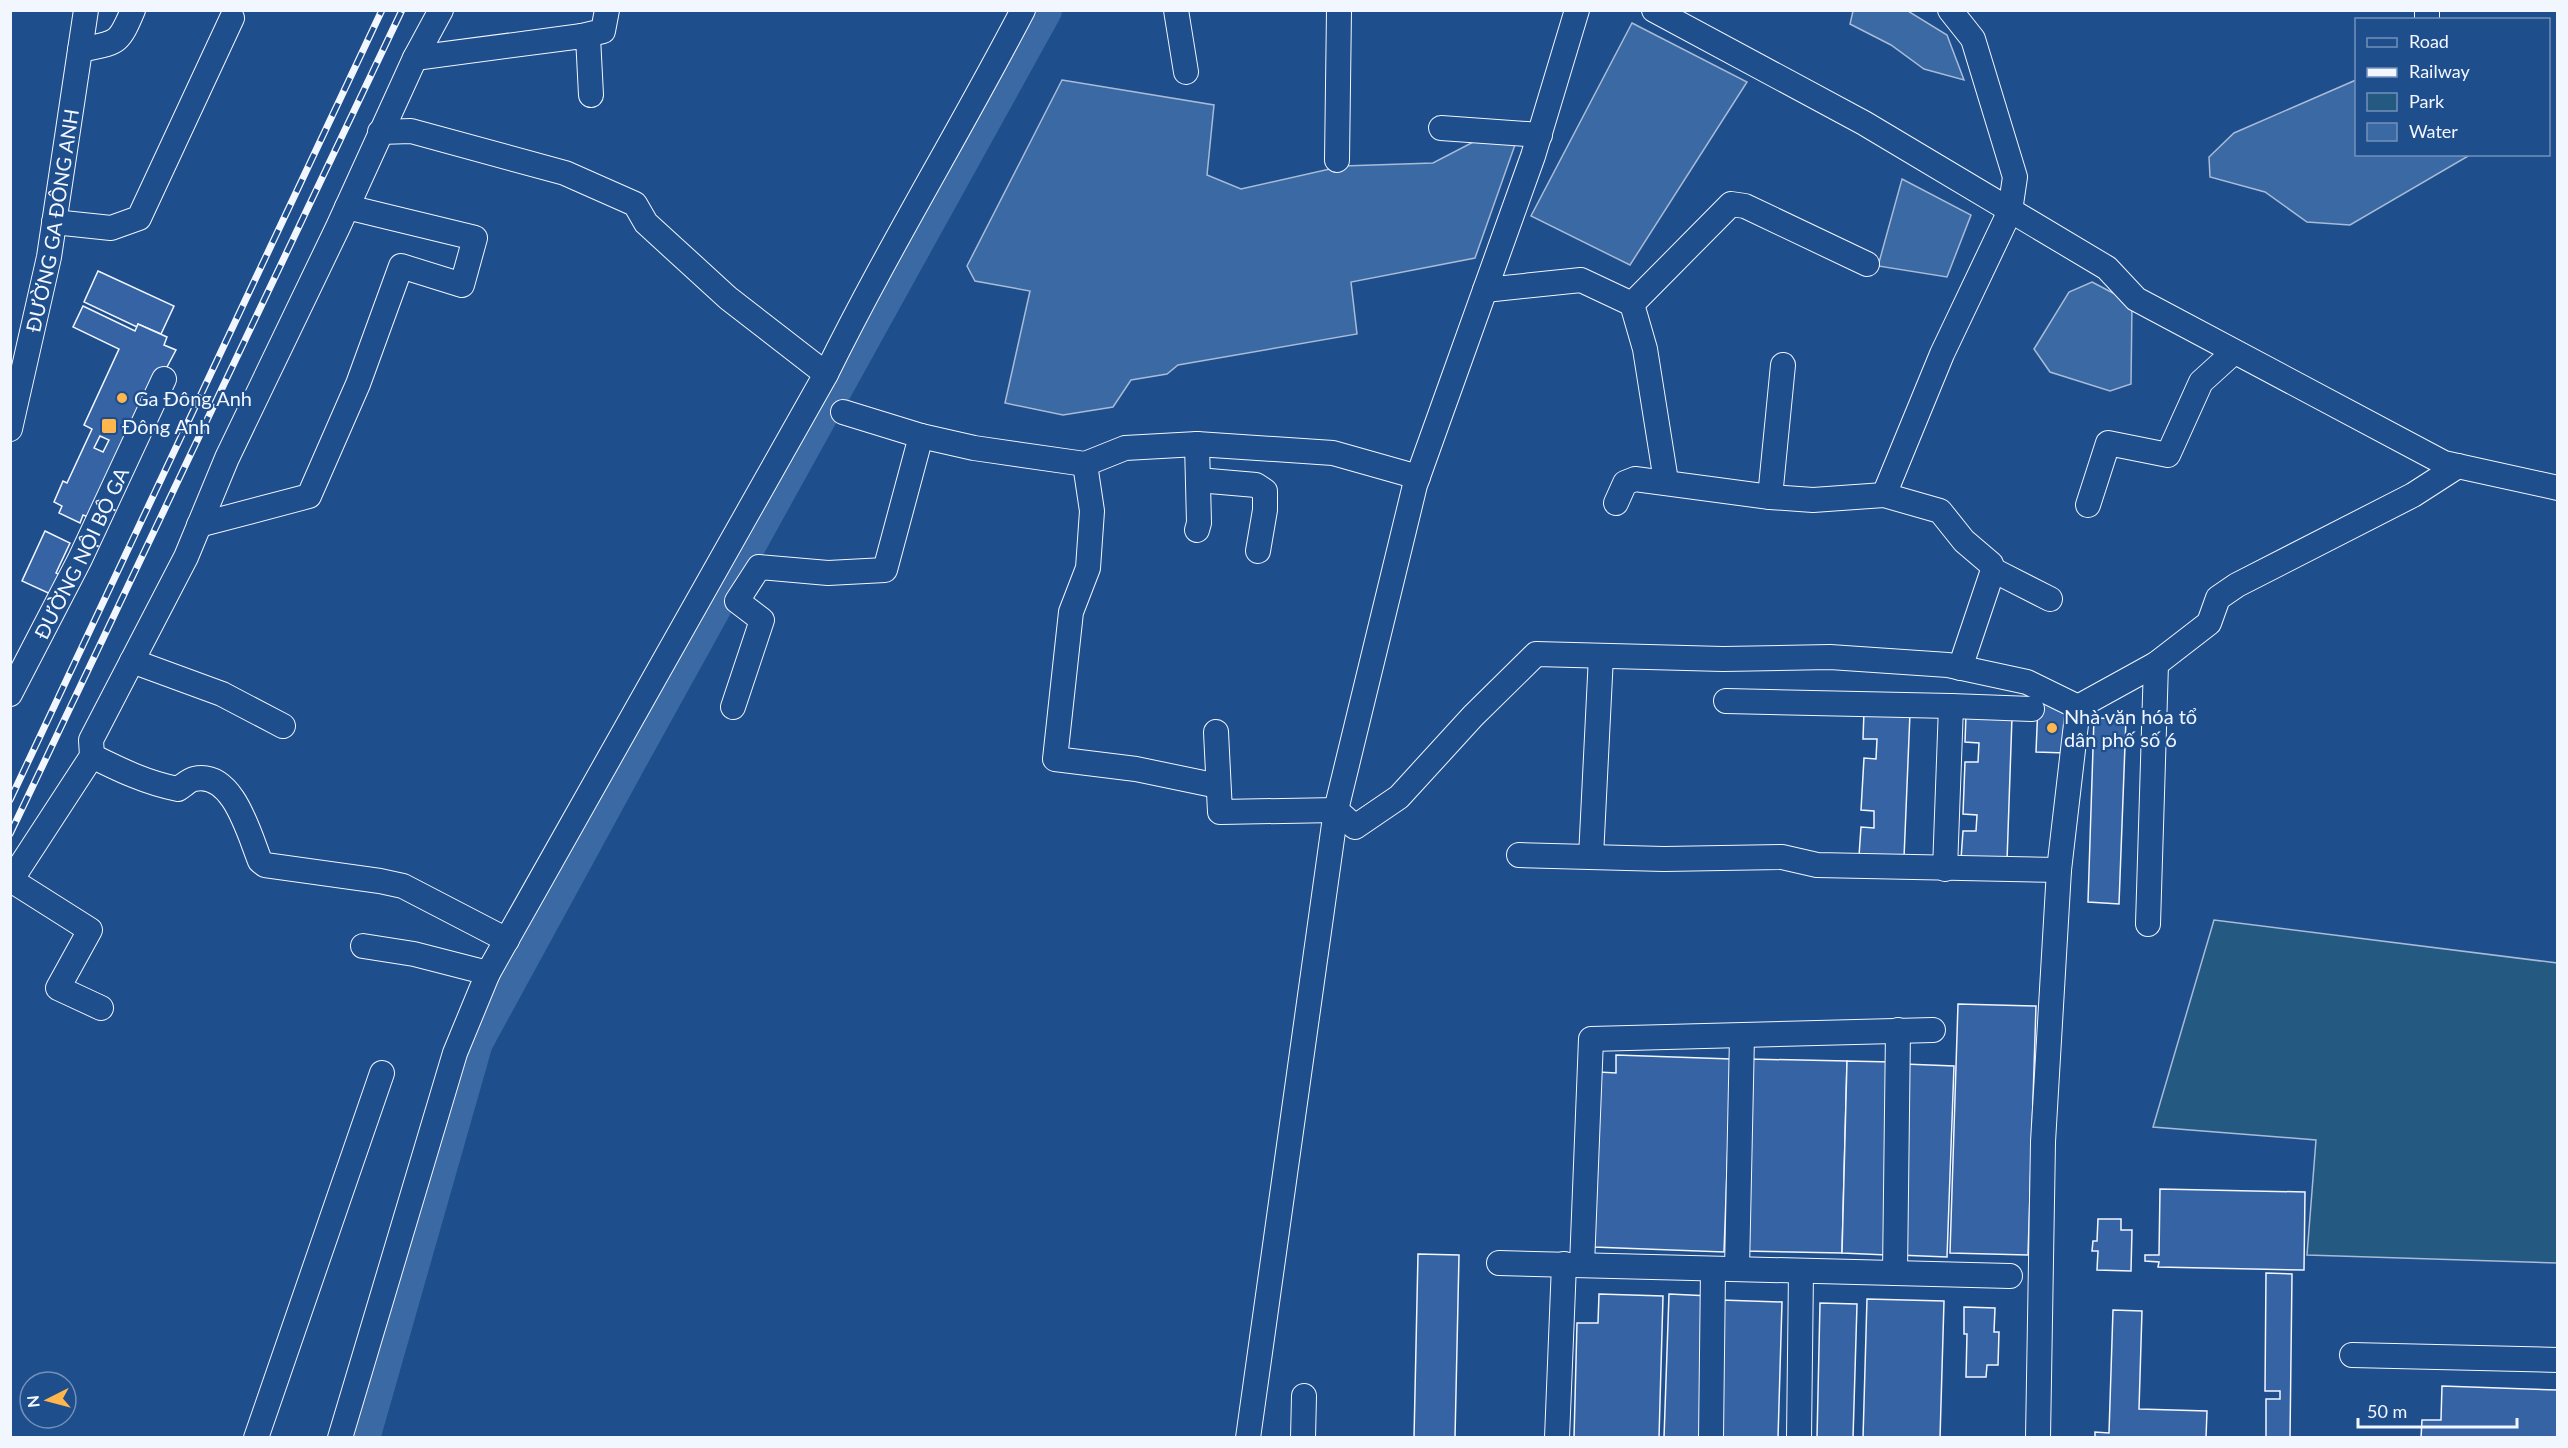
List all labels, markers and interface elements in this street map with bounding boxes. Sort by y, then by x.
legend [2355,18,2550,156]
text: Road [2409,30,2449,52]
text: Railway [2409,60,2470,82]
text: Park [2409,90,2445,112]
street label: ĐƯỜNG GA ĐÔNG ANH [20,107,83,334]
text: Water [2409,120,2458,142]
place label: Ga Đông Anh [134,386,252,410]
marker: Ga Đông Anh [115,391,129,405]
place label: Đông Anh [122,414,210,438]
marker: Đông Anh [100,417,118,435]
street label: ĐƯỜNG NỘI BỘ GA [29,463,133,643]
place label: Nhà văn hóa tổ dân phố số 6 [2064,704,2197,751]
marker: Nhà văn hóa tổ dân phố số 6 [2045,721,2059,735]
north arrow [18,1370,78,1430]
scale bar [2358,1391,2517,1429]
text: N [22,1394,43,1409]
text: 50 m [2367,1400,2407,1422]

